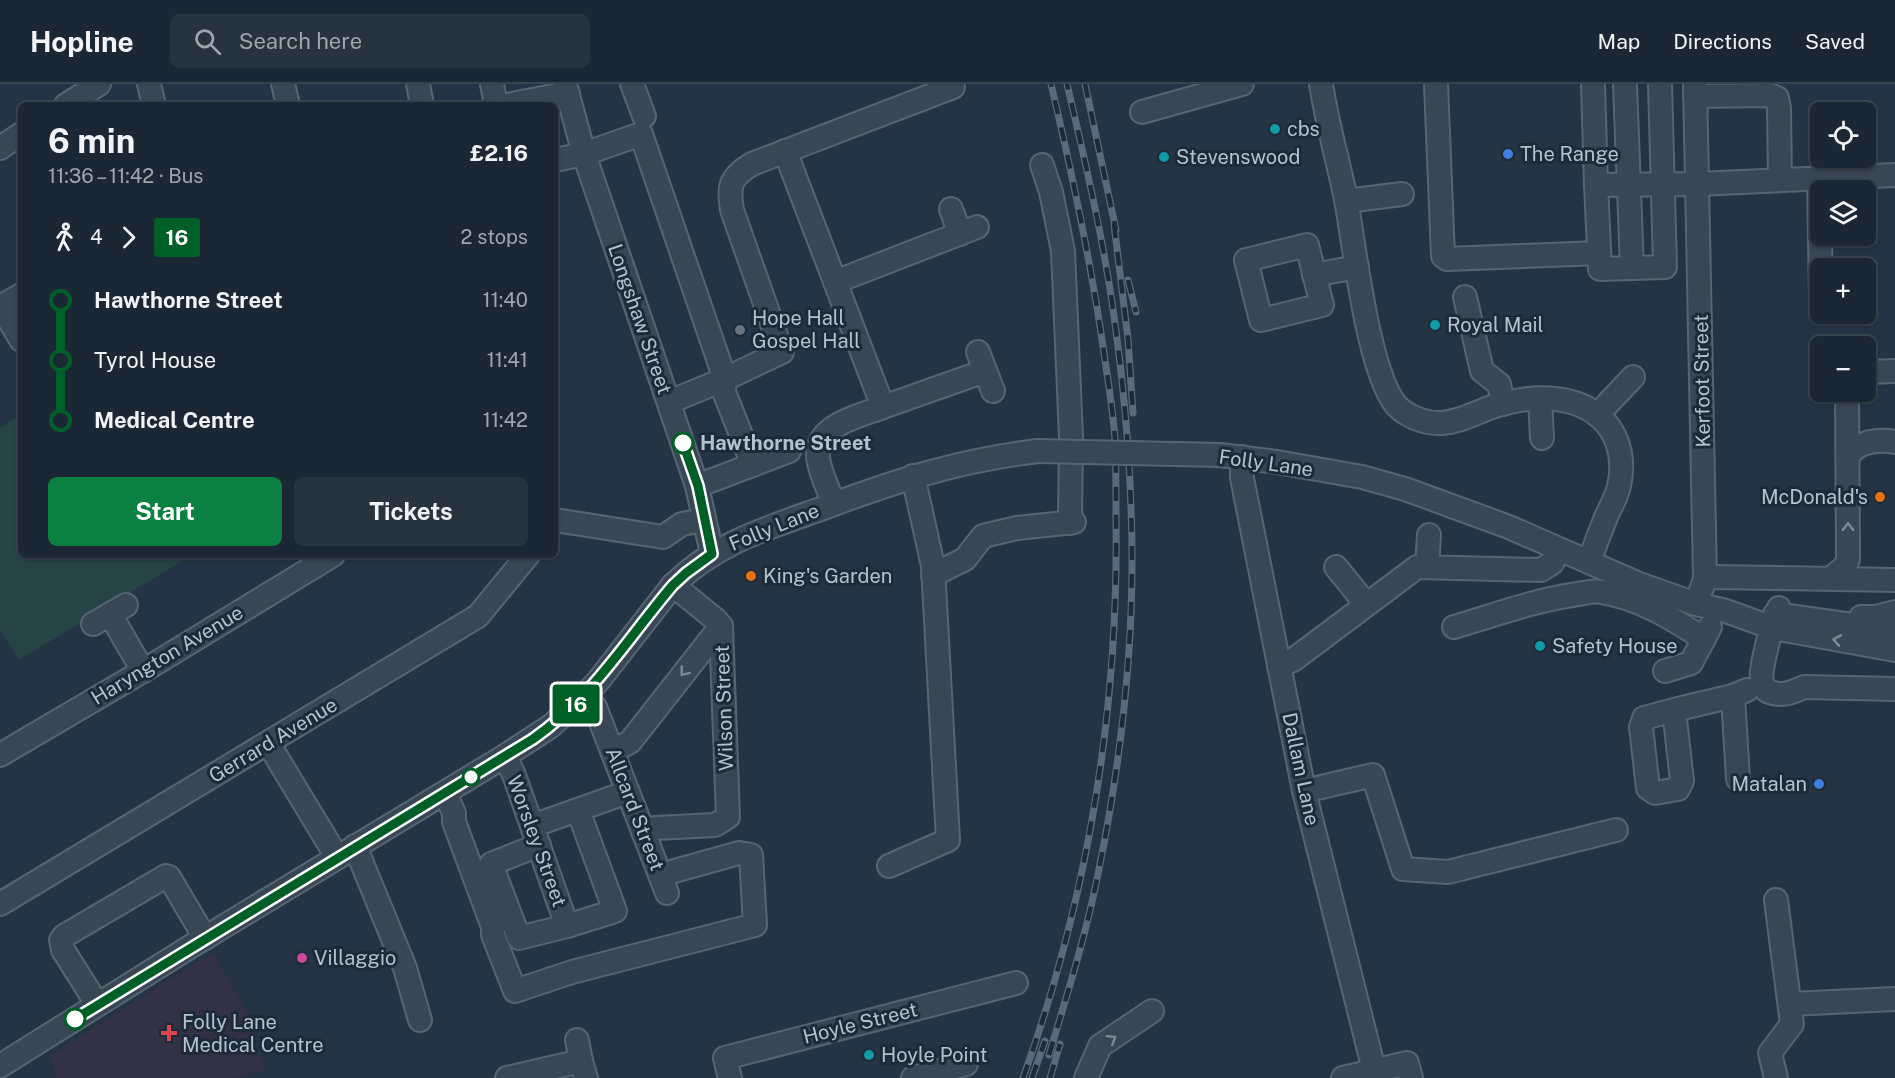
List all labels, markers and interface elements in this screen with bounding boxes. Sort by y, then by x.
search box [170,14,590,68]
text: Hopline [30,25,134,58]
icon: search [191,25,224,58]
text: Search here [239,28,362,54]
text: Map [1598,29,1640,54]
text: Directions [1673,29,1772,54]
text: Saved [1805,29,1865,54]
map controls [1810,102,1876,402]
button: locate [1810,102,1876,168]
place label: cbs [1287,117,1320,141]
text: 6 min [48,122,135,160]
marker: cbs [1268,122,1282,136]
text: £2.16 [470,140,528,166]
place label: The Range [1520,142,1619,166]
place label: Stevenswood [1176,145,1300,169]
marker: The Range [1501,147,1515,161]
marker: Stevenswood [1157,150,1171,164]
text: 11:36 – 11:42 · Bus [48,164,203,188]
button: layers [1810,180,1876,246]
icon: walk [48,221,81,254]
icon: forward [112,221,145,254]
text: 4 [90,225,103,249]
text: 16 [166,225,188,250]
text: 2 stops [461,225,528,249]
street label: Longshaw Street [603,241,677,397]
button: + [1810,258,1876,324]
text: Hawthorne Street [94,287,283,313]
text: 11:40 [483,288,528,312]
place label: Hope Hall Gospel Hall [752,306,860,353]
place label: Royal Mail [1447,313,1544,337]
street label: Kerfoot Street [1689,314,1715,448]
marker: Royal Mail [1428,318,1442,332]
marker: Hope Hall Gospel Hall [733,323,747,337]
button: − [1810,336,1876,402]
text: Tyrol House [94,347,216,373]
text: 11:41 [487,348,528,372]
text: Medical Centre [94,407,255,433]
text: 11:42 [483,408,528,432]
place label: Hawthorne Street [700,431,871,455]
marker: Hawthorne Street [672,432,694,454]
street label: Folly Lane [1217,445,1315,481]
button: Start [48,477,282,546]
button: Tickets [294,477,528,546]
place label: McDonald's [1761,485,1868,509]
marker: McDonald's [1873,490,1887,504]
street label: Folly Lane [725,498,823,556]
one-way arrow [1842,523,1854,532]
place label: King's Garden [763,564,892,588]
marker: King's Garden [744,569,758,583]
street label: Haryngton Avenue [87,600,247,710]
place label: Safety House [1552,634,1678,658]
one-way arrow [1833,635,1842,647]
marker: Safety House [1533,639,1547,653]
street label: Wilson Street [710,645,738,771]
one-way arrow [681,665,692,676]
line badge: 16 [549,684,603,724]
street label: Gerrard Avenue [204,692,342,788]
text: 16 [565,692,587,717]
street label: Dallam Lane [1277,710,1325,828]
street label: Allcard Street [600,744,670,874]
unlabelled marker [462,768,480,786]
street label: Worsley Street [502,772,572,910]
place label: Matalan [1731,772,1807,796]
marker: Matalan [1812,777,1826,791]
place label: Villaggio [314,946,396,970]
marker: Villaggio [295,951,309,965]
street label: Hoyle Street [800,997,920,1049]
unlabelled marker [64,1008,86,1030]
place label: Folly Lane Medical Centre [182,1010,324,1057]
marker: Folly Lane Medical Centre [160,1024,178,1042]
one-way arrow [1106,1034,1116,1046]
place label: Hoyle Point [881,1043,988,1067]
marker: Hoyle Point [862,1048,876,1062]

